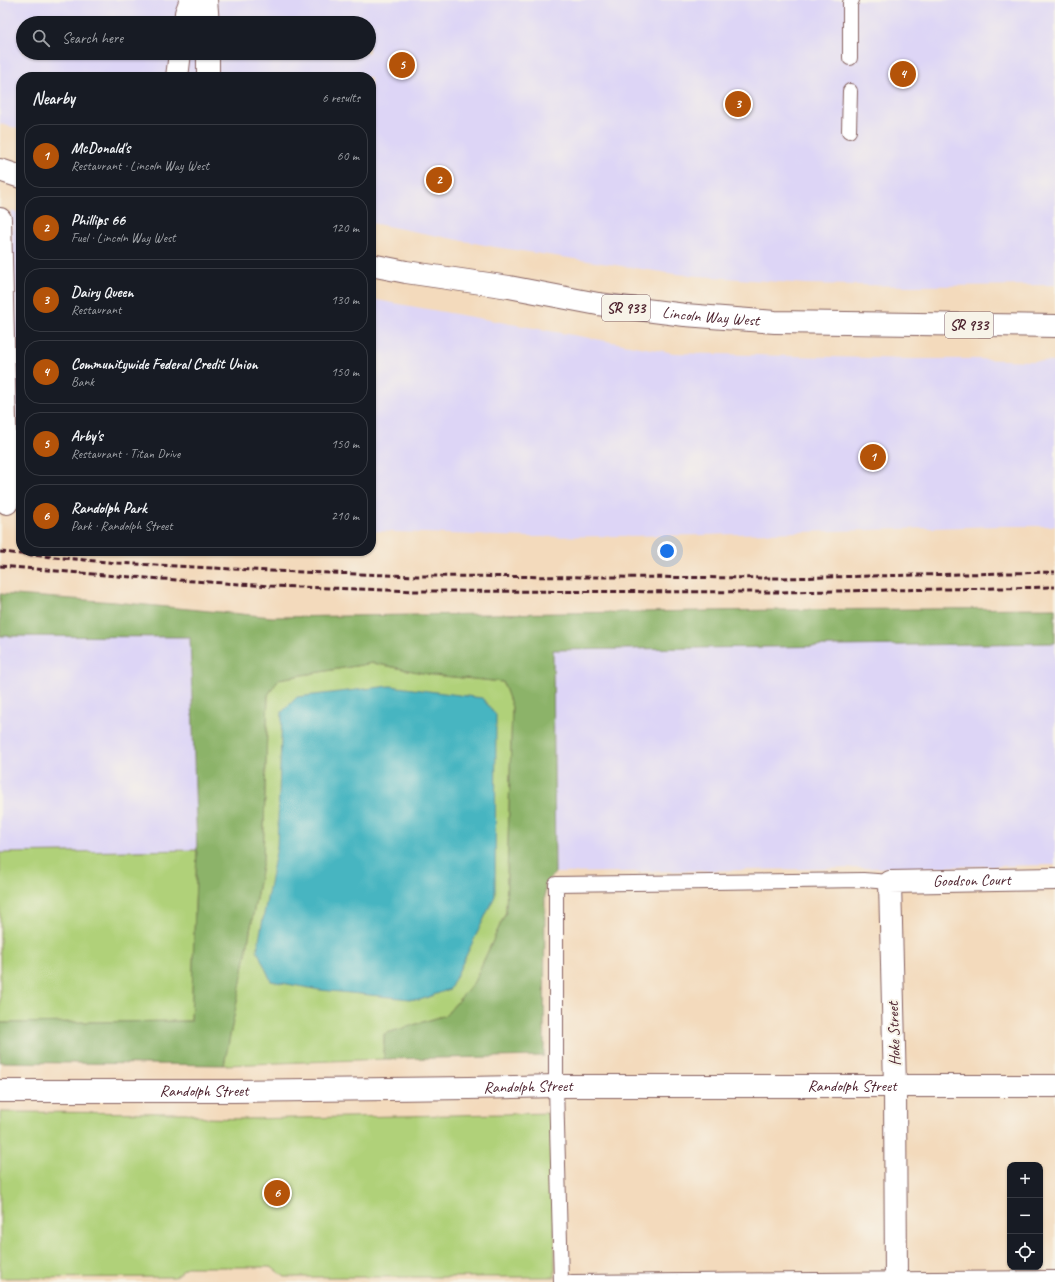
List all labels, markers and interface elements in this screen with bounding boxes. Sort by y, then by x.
search box [16,16,376,60]
icon: search [30,27,52,49]
text: Search here [62,29,123,48]
pin: 5 [389,50,415,80]
pin: 4 [890,59,916,89]
text: Nearby [32,88,75,109]
pin: 3 [725,89,751,119]
text: 6 results [322,90,360,106]
text: McDonald's [71,139,130,158]
text: 1 [43,148,49,164]
text: 60 m [337,148,359,164]
text: Restaurant · Lincoln Way West [71,158,209,174]
pin: 2 [426,165,452,195]
text: Phillips 66 [71,211,125,230]
text: 2 [43,220,49,236]
text: 120 m [331,220,359,236]
text: Fuel · Lincoln Way West [71,230,176,246]
text: Dairy Queen [71,283,133,302]
text: 3 [43,292,49,308]
text: 130 m [331,292,359,308]
road number: SR 933 [602,295,650,321]
text: Restaurant [71,302,121,318]
street label: Lincoln Way West [661,302,762,331]
road number: SR 933 [945,312,993,338]
text: Communitywide Federal Credit Union [71,355,258,374]
text: 4 [43,364,49,380]
text: 150 m [331,364,359,380]
text: Bank [71,374,94,390]
text: Arby's [71,427,103,446]
text: 5 [43,436,49,452]
text: 150 m [331,436,359,452]
pin: 1 [860,442,886,472]
text: Restaurant · Titan Drive [71,446,180,462]
text: Randolph Park [71,499,147,518]
text: 6 [43,508,49,524]
text: 210 m [331,508,359,524]
text: Park · Randolph Street [71,518,173,534]
your location [657,541,677,561]
street label: Goodson Court [933,870,1013,891]
street label: Hoke Street [883,1000,905,1066]
street label: Randolph Street [483,1076,574,1098]
street label: Randolph Street [807,1076,898,1096]
street label: Randolph Street [159,1081,250,1101]
map controls [1007,1162,1043,1270]
button: + [1007,1162,1043,1198]
pin: 6 [264,1178,290,1208]
button: − [1007,1198,1043,1234]
button: locate [1007,1234,1043,1270]

